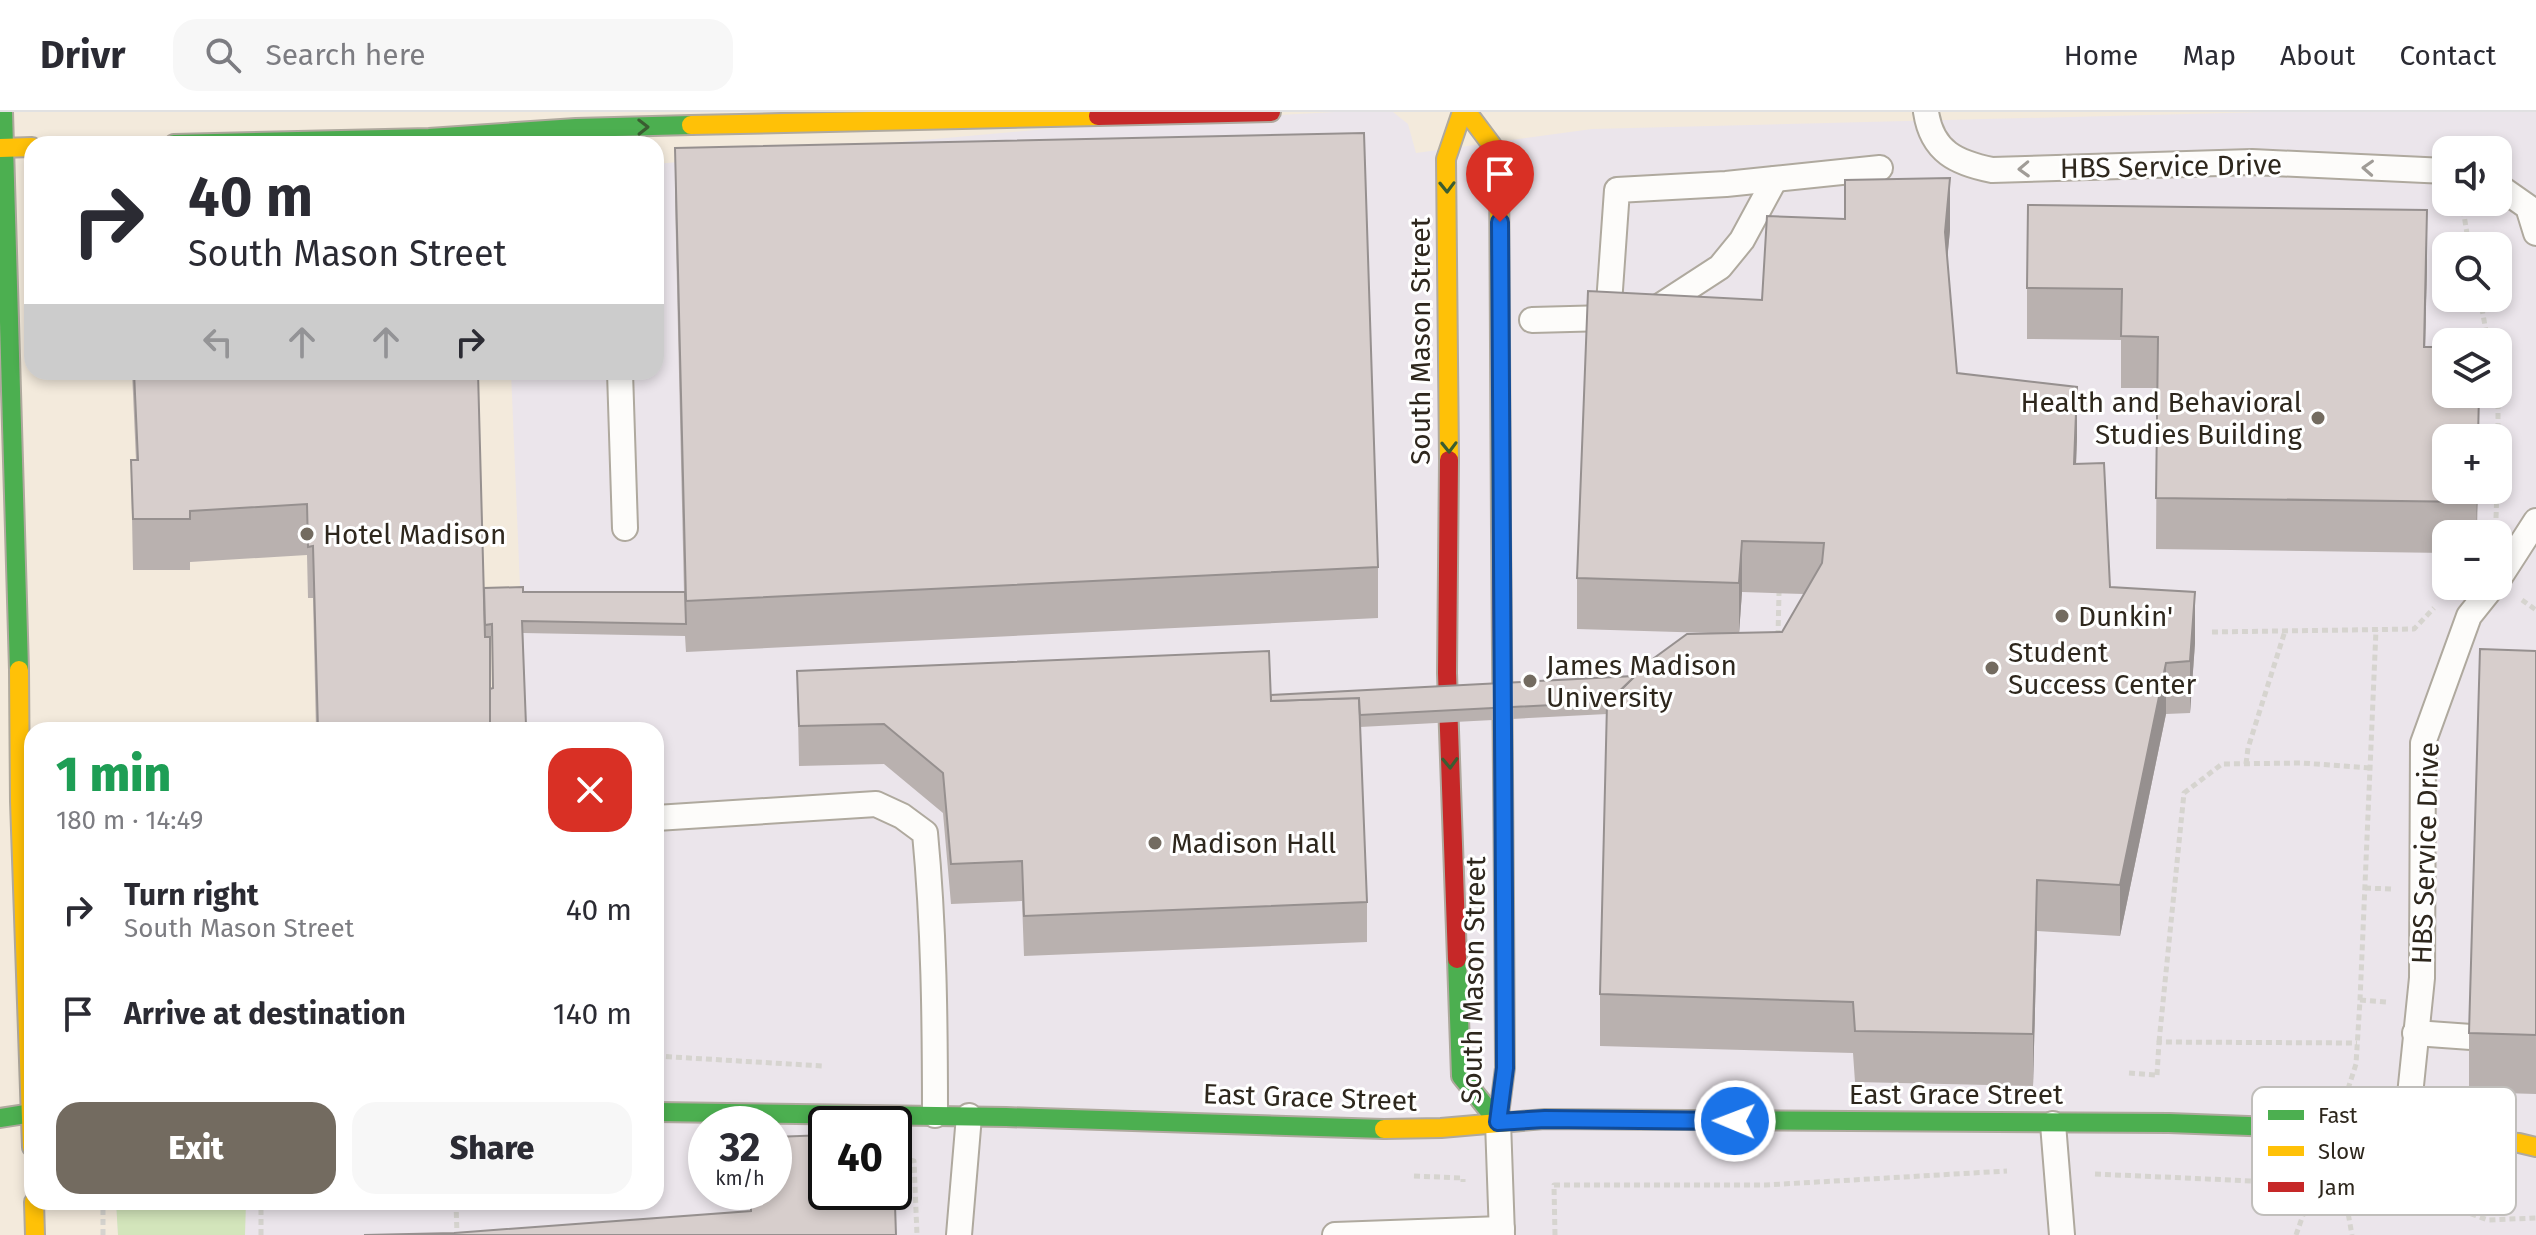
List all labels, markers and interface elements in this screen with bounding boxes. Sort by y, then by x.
search box [173,19,733,91]
text: Drivr [40,32,125,78]
icon: search [201,33,245,77]
text: Search here [265,37,426,73]
text: Home [2064,39,2138,72]
text: Map [2182,39,2236,72]
text: About [2280,39,2355,72]
text: Contact [2399,39,2496,72]
one-way arrow [637,118,650,135]
map controls [2432,136,2512,600]
button: sound [2432,136,2512,216]
pin [1466,140,1534,222]
street label: HBS Service Drive [2060,148,2282,185]
icon: arrive [1478,152,1522,196]
one-way arrow [2361,159,2374,176]
one-way arrow [2017,161,2030,178]
text: 40 m [188,164,313,231]
icon: right [56,168,160,272]
one-way arrow [1438,181,1456,194]
street label: South Mason Street [1404,216,1437,465]
text: South Mason Street [188,232,507,276]
button: search [2432,232,2512,312]
icon: left [196,320,240,364]
icon: ahead [280,320,324,364]
icon: ahead [364,320,408,364]
icon: right [448,320,492,364]
button: layers [2432,328,2512,408]
place label: Health and Behavioral Studies Building [2021,386,2302,451]
marker: Health and Behavioral Studies Building [2309,409,2327,427]
button: + [2432,424,2512,504]
one-way arrow [1440,441,1458,454]
place label: Hotel Madison [323,518,506,551]
button: − [2432,520,2512,600]
marker: Hotel Madison [298,525,316,543]
place label: Dunkin' [2078,600,2173,633]
marker: Dunkin' [2053,607,2071,625]
place label: Student Success Center [2008,636,2196,701]
place label: James Madison University [1546,649,1737,714]
marker: Student Success Center [1983,659,2001,677]
marker: James Madison University [1521,672,1539,690]
street label: HBS Service Drive [2405,741,2446,965]
text: 1 min [56,746,171,804]
button: close [548,748,632,832]
one-way arrow [1442,757,1459,770]
text: 180 m · 14:49 [56,805,203,836]
place label: Madison Hall [1171,827,1336,860]
marker: Madison Hall [1146,834,1164,852]
street label: South Mason Street [1455,855,1492,1104]
text: Turn right [124,877,259,913]
icon: right [56,888,100,932]
text: 40 m [566,892,632,928]
text: South Mason Street [124,913,354,944]
icon: arrive [56,992,100,1036]
text: Arrive at destination [124,996,406,1032]
text: 140 m [553,996,632,1032]
street label: East Grace Street [1202,1077,1419,1118]
street label: East Grace Street [1849,1078,2064,1111]
position arrow [1693,1079,1777,1163]
legend [2252,1087,2516,1215]
button: Exit [56,1102,336,1194]
button: Share [352,1102,632,1194]
text: Fast [2318,1102,2358,1129]
speed limit sign: 40 [808,1106,912,1210]
text: 32 [719,1124,761,1172]
text: Slow [2318,1138,2365,1165]
text: km/h [715,1166,765,1190]
text: Jam [2318,1174,2356,1201]

